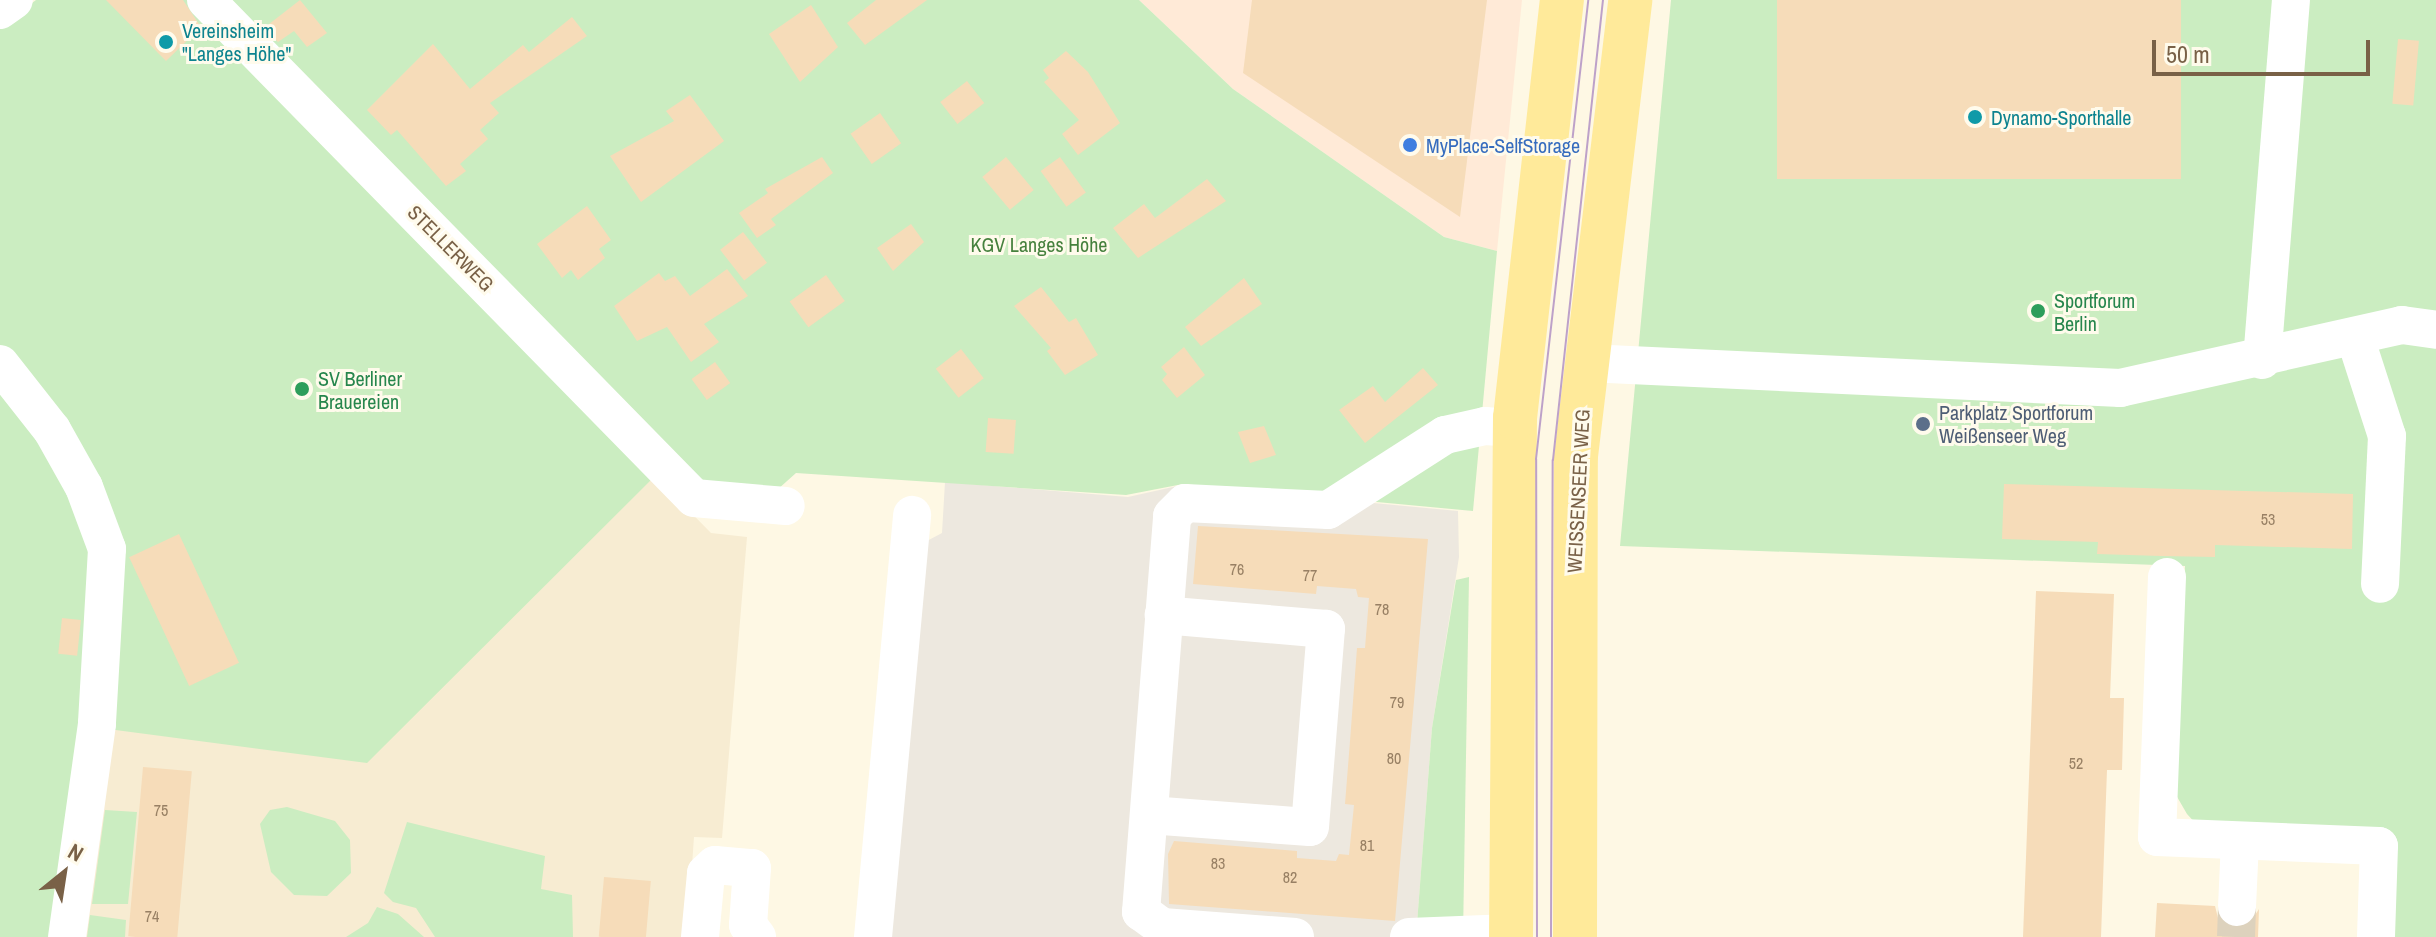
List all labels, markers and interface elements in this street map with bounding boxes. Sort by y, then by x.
place label: Vereinsheim "Langes Höhe" [182,18,291,65]
scale bar [2156,24,2374,74]
marker: Vereinsheim "Langes Höhe" [157,33,175,51]
text: 50 m [2166,38,2210,70]
place label: Dynamo-Sporthalle [1991,105,2131,129]
marker: Dynamo-Sporthalle [1966,108,1984,126]
place label: MyPlace-SelfStorage [1426,133,1580,157]
marker: MyPlace-SelfStorage [1401,136,1419,154]
street label: STELLERWEG [403,200,499,296]
park label: KGV Langes Höhe [971,232,1107,256]
place label: Sportforum Berlin [2054,288,2135,335]
marker: Sportforum Berlin [2029,302,2047,320]
place label: SV Berliner Brauereien [318,366,402,413]
marker: SV Berliner Brauereien [293,380,311,398]
place label: Parkplatz Sportforum Weißenseer Weg [1939,400,2093,447]
street label: WEISSENSEER WEG [1562,408,1594,574]
marker: Parkplatz Sportforum Weißenseer Weg [1914,415,1932,433]
house number: 53 [2261,509,2275,529]
house number: 76 [1230,559,1244,579]
house number: 77 [1303,565,1317,585]
house number: 78 [1375,599,1389,619]
house number: 79 [1390,692,1404,712]
house number: 80 [1387,748,1401,768]
house number: 52 [2069,753,2083,773]
house number: 75 [154,800,168,820]
north arrow [24,833,104,913]
house number: 81 [1360,835,1374,855]
text: N [63,836,89,868]
house number: 83 [1211,853,1225,873]
house number: 82 [1283,867,1297,887]
house number: 74 [145,906,159,926]

